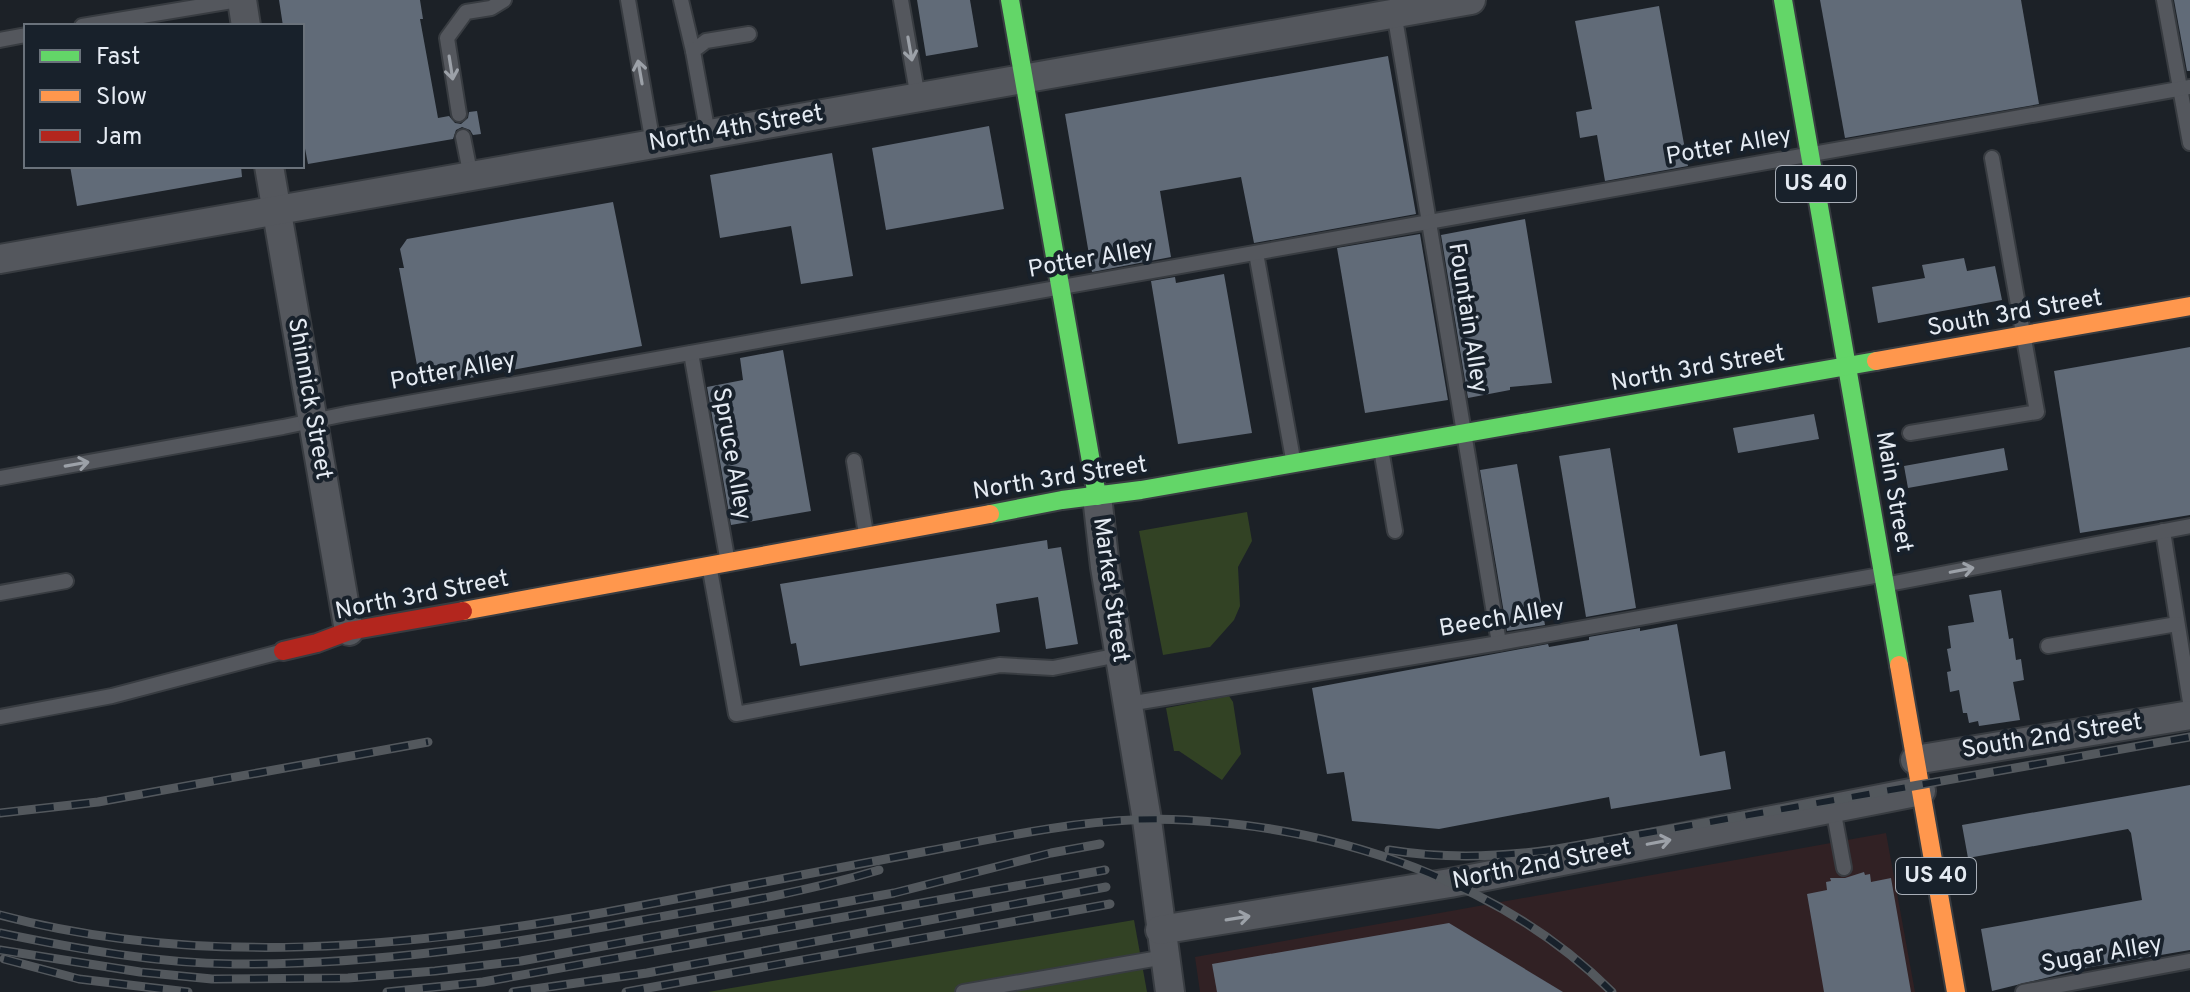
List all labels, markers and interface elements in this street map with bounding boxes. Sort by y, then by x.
legend [24,24,304,168]
one-way arrow [903,36,918,61]
text: Fast [96,43,140,73]
one-way arrow [444,55,459,80]
one-way arrow [632,60,647,85]
text: Slow [96,83,147,113]
street label: North 4th Street [646,99,826,159]
street label: Potter Alley [1664,121,1794,173]
text: Jam [96,123,142,153]
road number: US 40 [1776,166,1856,202]
street label: Potter Alley [1026,234,1156,286]
street label: Fountain Alley [1440,241,1494,395]
street label: South 3rd Street [1925,284,2105,344]
street label: Shinnick Street [280,316,338,482]
street label: North 3rd Street [1609,339,1787,399]
street label: Potter Alley [388,346,518,398]
street label: Spruce Alley [705,385,757,523]
street label: Main Street [1868,429,1918,555]
street label: North 3rd Street [971,450,1149,508]
one-way arrow [64,456,89,471]
street label: Market Street [1085,516,1135,664]
one-way arrow [1948,561,1974,576]
street label: North 3rd Street [333,564,511,628]
street label: Beech Alley [1437,593,1567,645]
street label: South 2nd Street [1960,708,2144,766]
street label: North 2nd Street [1450,833,1634,897]
one-way arrow [1645,834,1671,849]
road number: US 40 [1896,858,1976,894]
one-way arrow [1224,909,1250,924]
street label: Sugar Alley [2039,930,2165,980]

